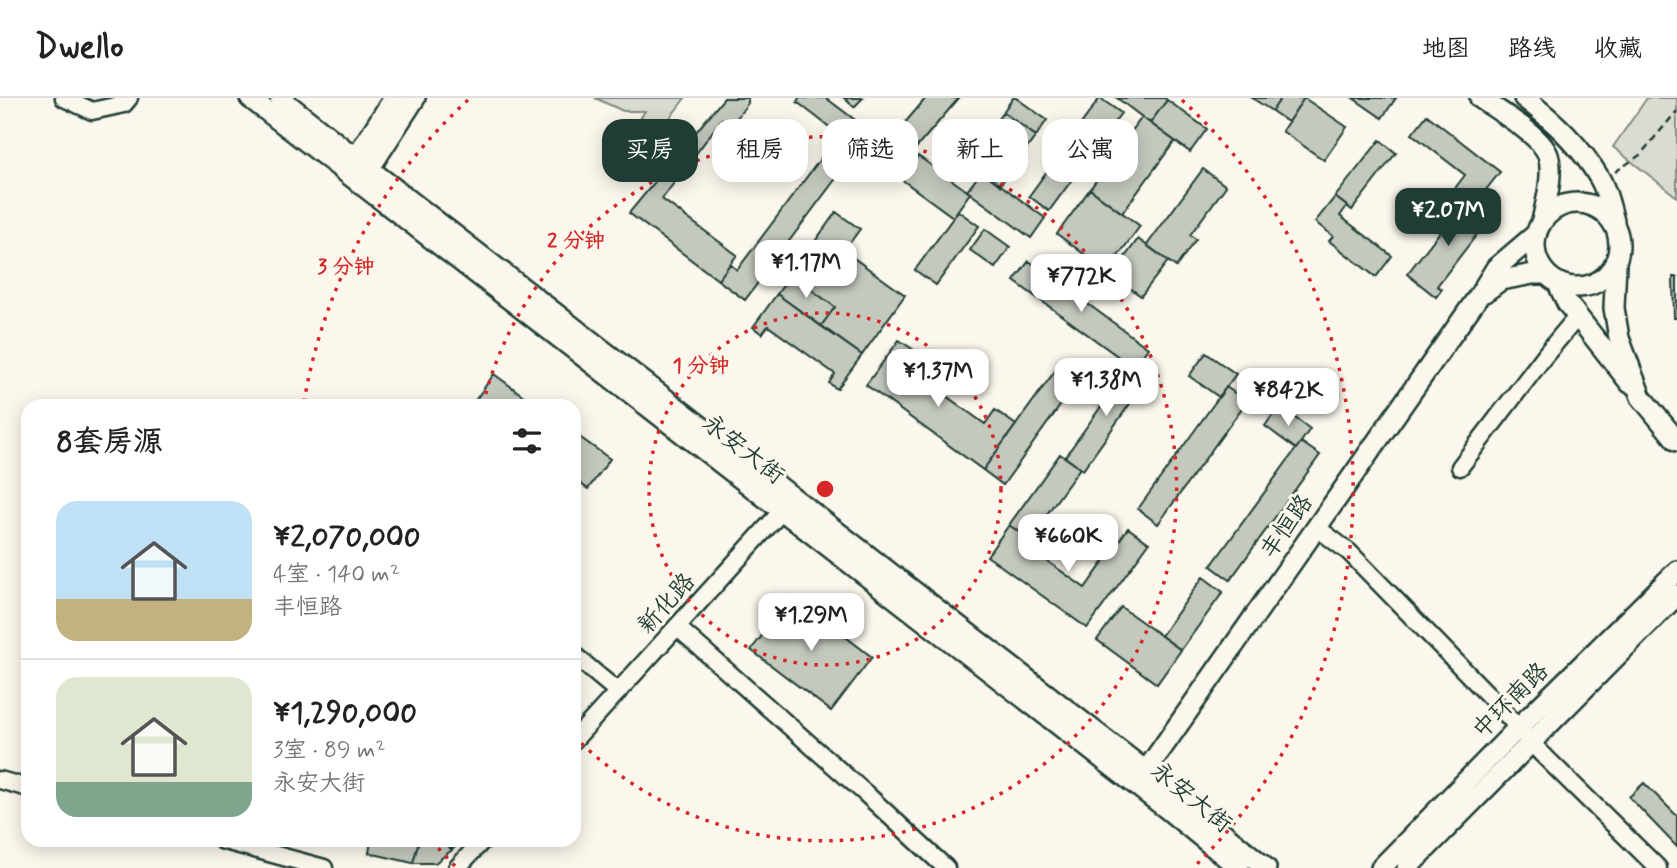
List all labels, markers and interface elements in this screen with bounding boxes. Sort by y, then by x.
text: Dwello [35,26,124,70]
text: 地图 [1422,34,1470,65]
text: 路线 [1508,34,1556,65]
text: 收藏 [1594,34,1642,65]
chip: 买房 [602,119,698,182]
chip: 租房 [712,119,808,182]
chip: 筛选 [822,119,918,182]
chip: 新上 [932,119,1028,182]
chip: 公寓 [1042,119,1138,182]
pin: ¥2.07M [1391,188,1505,248]
text: ¥2.07M [1411,196,1485,226]
text: 2 分钟 [547,227,605,255]
pin: ¥1.17M [749,240,863,300]
text: ¥1.17M [771,248,841,278]
text: 3 分钟 [317,253,375,281]
pin: ¥772K [1032,254,1130,314]
text: ¥772K [1047,262,1115,292]
pin: ¥1.37M [881,350,995,409]
text: 1 分钟 [672,352,730,380]
text: ¥1.37M [903,357,973,387]
pin: ¥1.38M [1049,358,1163,418]
text: ¥1.38M [1070,366,1142,396]
pin: ¥842K [1239,368,1337,428]
text: ¥842K [1253,376,1323,406]
street label: 永安大街 [696,408,790,492]
icon: filters [508,422,546,460]
text: 8套房源 [56,423,163,462]
centre of rings [813,477,837,501]
street label: 丰恒路 [1254,489,1320,565]
pin: ¥660K [1019,514,1117,574]
text: ¥2,070,000 [273,518,421,557]
text: ¥660K [1034,522,1102,552]
icon: home [112,529,196,613]
text: 4室 · 140 m² [273,560,400,590]
street label: 新化路 [631,567,703,641]
text: 丰恒路 [273,593,342,623]
pin: ¥1.29M [754,594,868,653]
text: ¥1.29M [774,601,848,631]
street label: 中环南路 [1466,656,1556,746]
text: ¥1,290,000 [273,694,417,733]
icon: home [112,705,196,789]
text: 3室 · 89 m² [273,736,385,766]
street label: 永安大街 [1144,756,1238,840]
text: 永安大街 [273,769,365,799]

